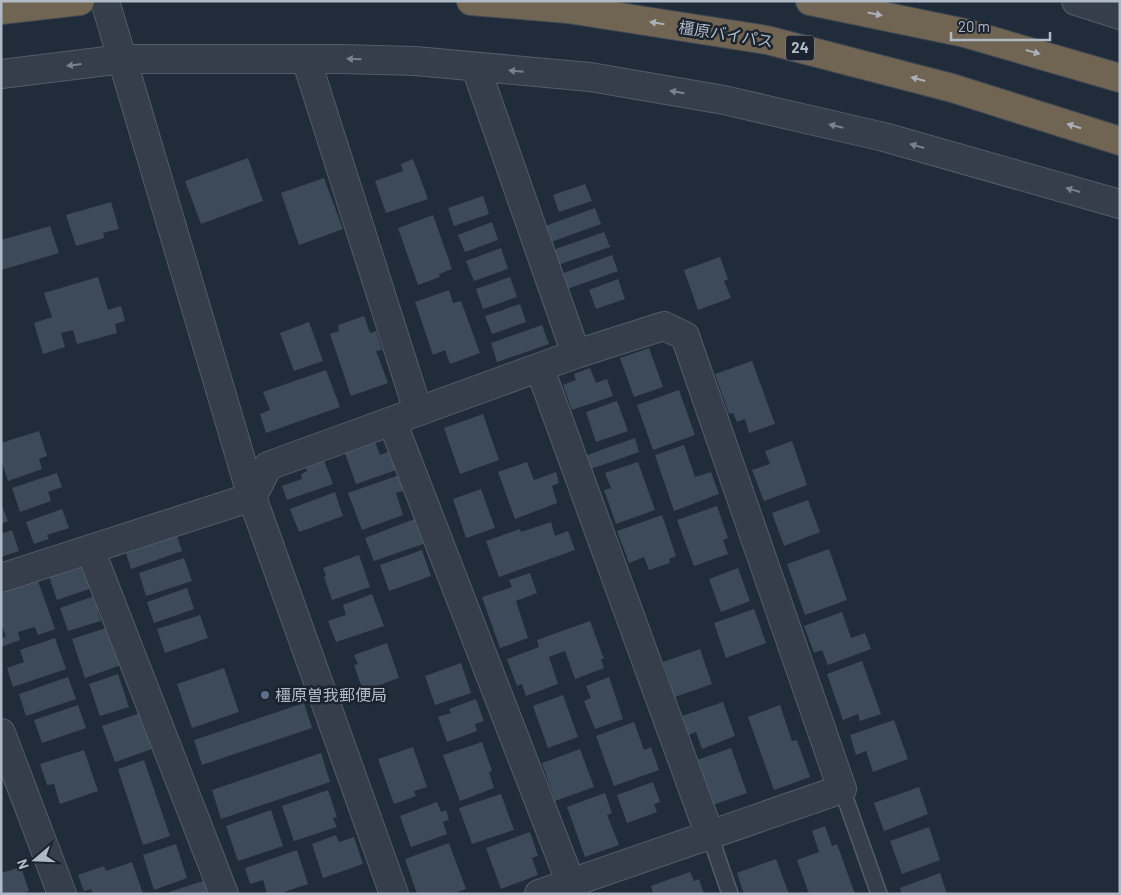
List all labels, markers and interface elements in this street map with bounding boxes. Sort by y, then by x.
scale bar [951,10,1050,42]
one-way arrow [868,11,884,19]
street label: 橿原バイパス [677,17,775,50]
text: 20 m [958,17,990,35]
one-way arrow [648,19,664,27]
road number: 24 [786,36,814,60]
one-way arrow [1026,49,1041,57]
one-way arrow [346,55,362,63]
one-way arrow [66,61,82,69]
one-way arrow [508,67,524,75]
one-way arrow [910,75,925,83]
one-way arrow [669,87,685,95]
one-way arrow [1066,121,1081,129]
one-way arrow [829,122,844,130]
one-way arrow [909,142,924,150]
one-way arrow [1065,186,1080,194]
place label: 橿原曽我郵便局 [275,685,387,704]
marker: 橿原曽我郵便局 [259,689,271,701]
north arrow [10,835,60,885]
text: N [13,857,32,872]

